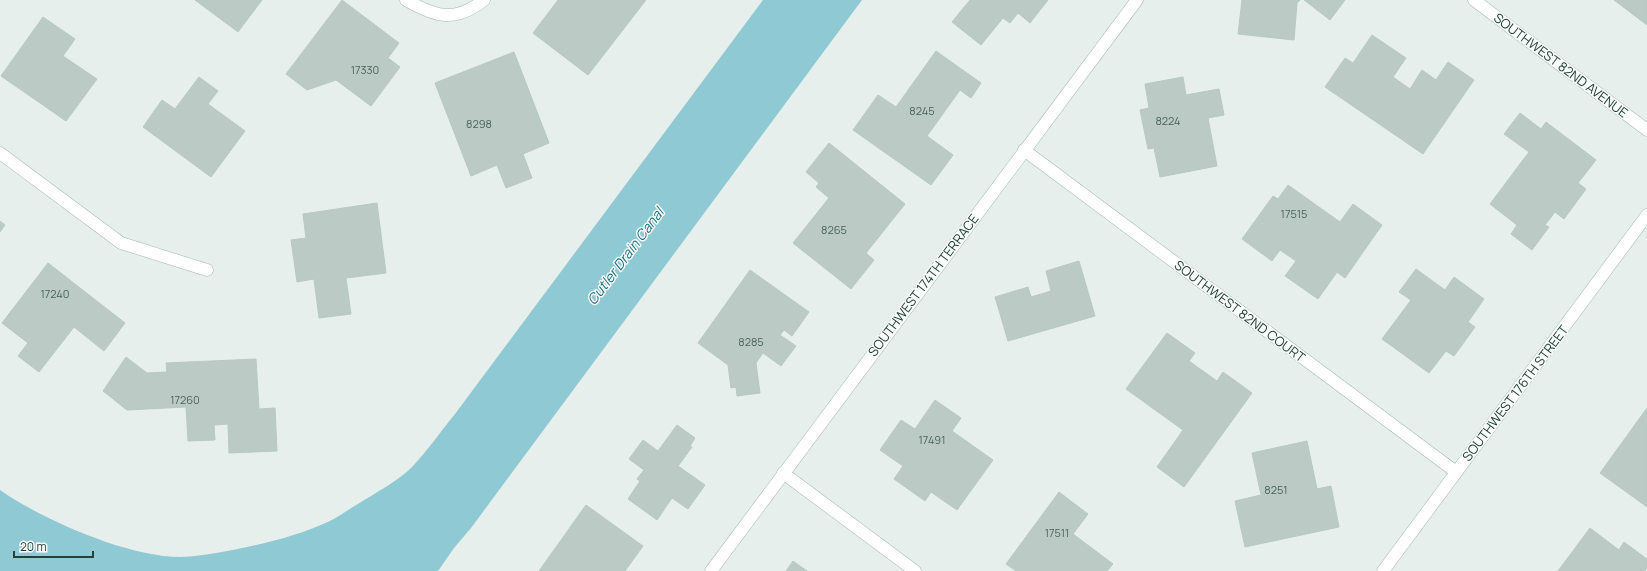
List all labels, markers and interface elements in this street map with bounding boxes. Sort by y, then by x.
street label: SOUTHWEST 82ND AVENUE [1490,9,1632,121]
house number: 17330 [351,62,379,77]
house number: 8245 [909,103,935,118]
house number: 8224 [1155,113,1181,128]
house number: 8298 [466,116,492,131]
water label: Cutler Drain Canal [582,202,669,308]
house number: 17515 [1281,206,1307,221]
street label: SOUTHWEST 174TH TERRACE [863,210,983,360]
house number: 8265 [821,222,847,237]
street label: SOUTHWEST 82ND COURT [1171,256,1309,366]
house number: 17240 [40,286,70,301]
street label: SOUTHWEST 176TH STREET [1458,321,1572,465]
house number: 8285 [738,334,764,349]
house number: 17260 [170,392,200,407]
house number: 17491 [919,432,945,447]
house number: 8251 [1264,482,1288,497]
house number: 17511 [1045,525,1069,540]
scale bar [14,533,93,559]
text: 20 m [20,538,47,555]

